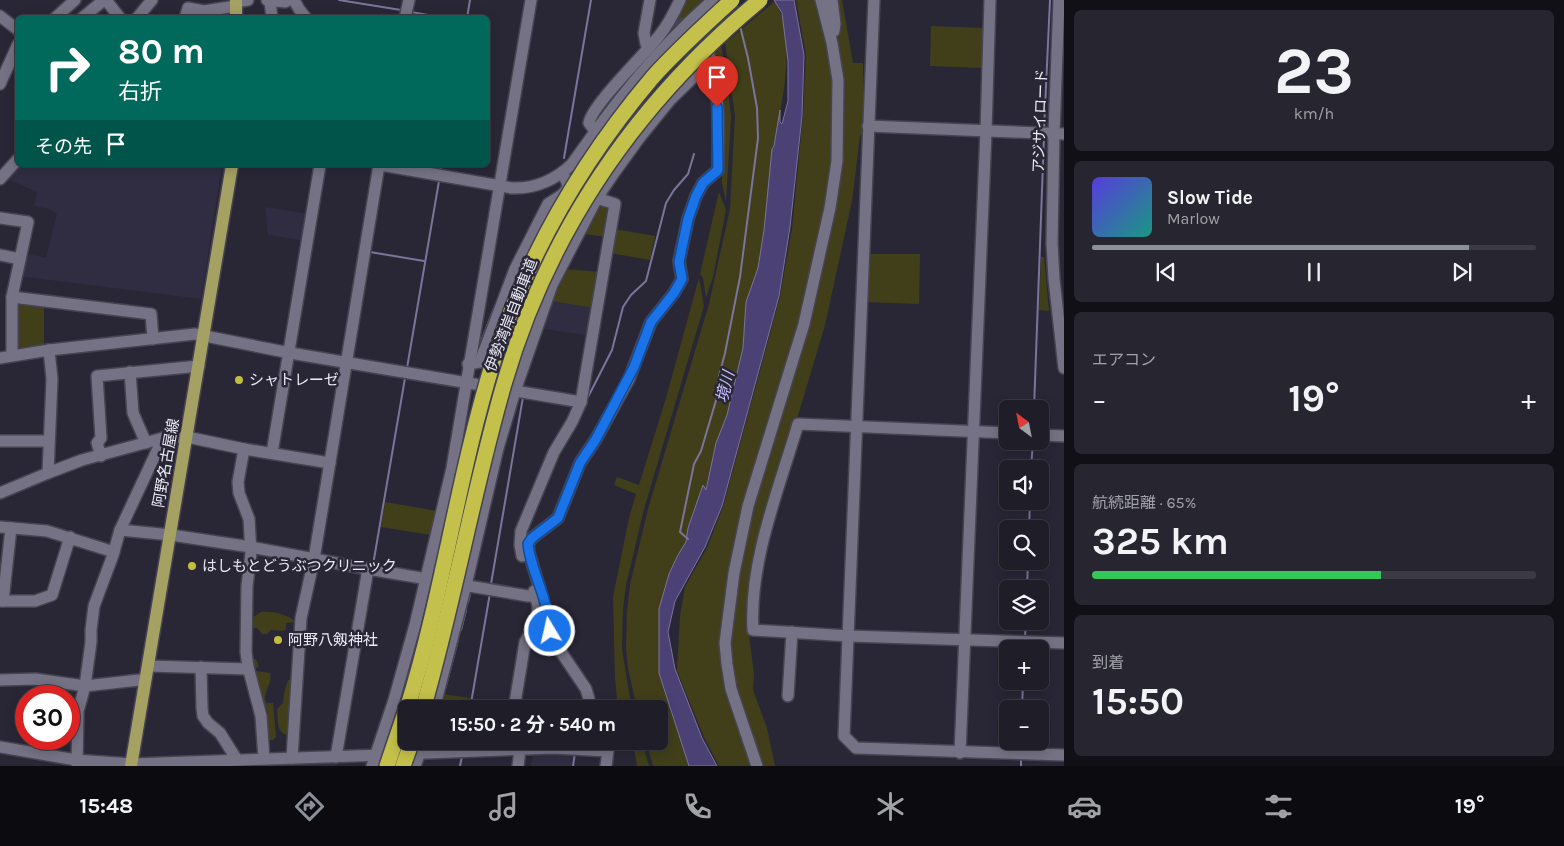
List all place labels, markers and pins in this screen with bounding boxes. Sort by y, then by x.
pin [696,56,738,107]
place label: シャトレーゼ [249,371,339,389]
marker: シャトレーゼ [233,374,245,386]
place label: はしもとどうぶつクリニック [202,557,397,575]
marker: はしもとどうぶつクリニック [186,560,198,572]
place label: 阿野八剱神社 [288,631,378,649]
marker: 阿野八剱神社 [272,634,284,646]

